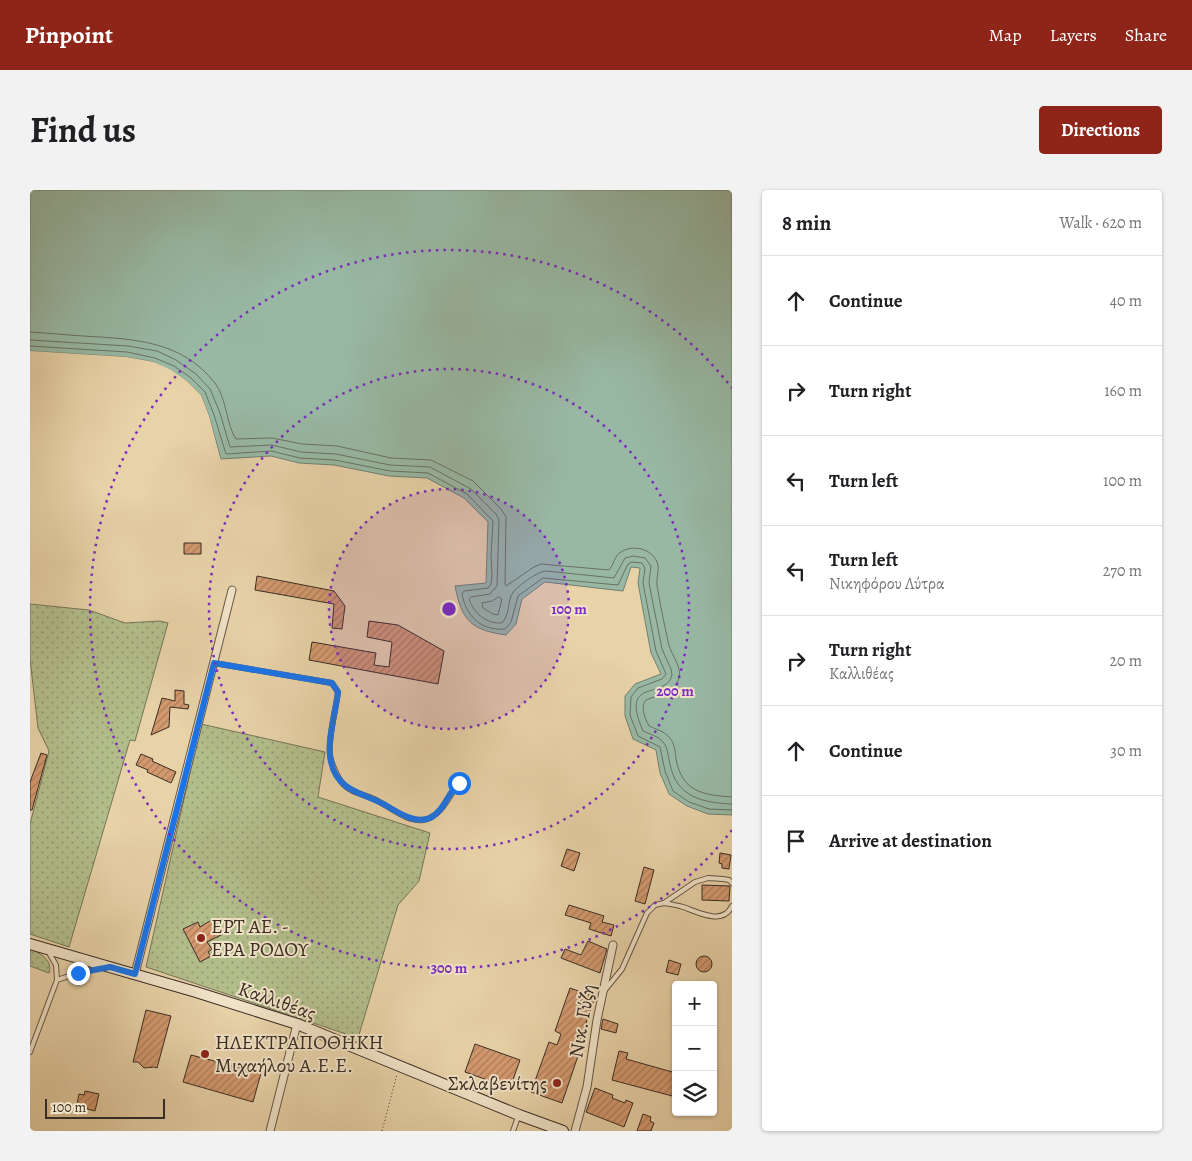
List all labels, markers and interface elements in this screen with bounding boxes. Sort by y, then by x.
text: Pinpoint [25,19,113,51]
text: Map [989,23,1022,47]
text: Layers [1050,23,1097,47]
text: Share [1125,23,1167,47]
text: Find us [30,106,136,154]
button: Directions [1039,106,1162,154]
text: 8 min [782,209,831,237]
text: Walk · 620 m [1060,212,1142,234]
icon: ahead [782,287,810,315]
text: Continue [829,288,903,314]
text: 40 m [1110,290,1142,312]
icon: right [782,377,810,405]
text: Turn right [829,378,911,404]
text: 160 m [1104,380,1142,402]
icon: left [782,467,810,495]
text: Turn left [829,468,898,494]
text: 100 m [1103,470,1142,492]
text: Turn left [829,547,898,573]
icon: left [782,557,810,585]
text: 270 m [1103,560,1142,582]
text: Νικηφόρου Λύτρα [829,573,945,595]
text: 100 m [551,599,587,619]
centre of rings [440,600,458,618]
text: Turn right [829,637,911,663]
icon: right [782,647,810,675]
text: 20 m [1109,650,1142,672]
text: Καλλιθέας [829,663,894,685]
text: 200 m [656,681,694,701]
icon: ahead [782,737,810,765]
text: Continue [829,738,903,764]
text: 30 m [1110,740,1142,762]
route start [448,772,471,795]
icon: arrive [782,827,810,855]
text: Arrive at destination [829,828,992,854]
place label: ΕΡΤ ΑΕ. - ΕΡΑ ΡΟΔΟΥ [211,913,310,963]
marker: ΕΡΤ ΑΕ. - ΕΡΑ ΡΟΔΟΥ [195,932,207,944]
text: 300 m [431,958,468,978]
route end [67,962,90,985]
street label: Καλλιθέας [234,975,320,1027]
map controls [672,981,717,1116]
button: + [672,981,717,1026]
street label: Νικ. Γύζη [562,982,602,1060]
button: − [672,1026,717,1071]
place label: ΗΛΕΚΤΡΑΠΟΘΗΚΗ Μιχαήλου Α.Ε.Ε. [215,1029,384,1079]
marker: ΗΛΕΚΤΡΑΠΟΘΗΚΗ Μιχαήλου Α.Ε.Ε. [199,1048,211,1060]
place label: Σκλαβενίτης [448,1070,547,1097]
button: layers [672,1071,717,1116]
marker: Σκλαβενίτης [551,1077,563,1089]
scale bar [45,1096,165,1119]
text: 100 m [52,1098,86,1117]

